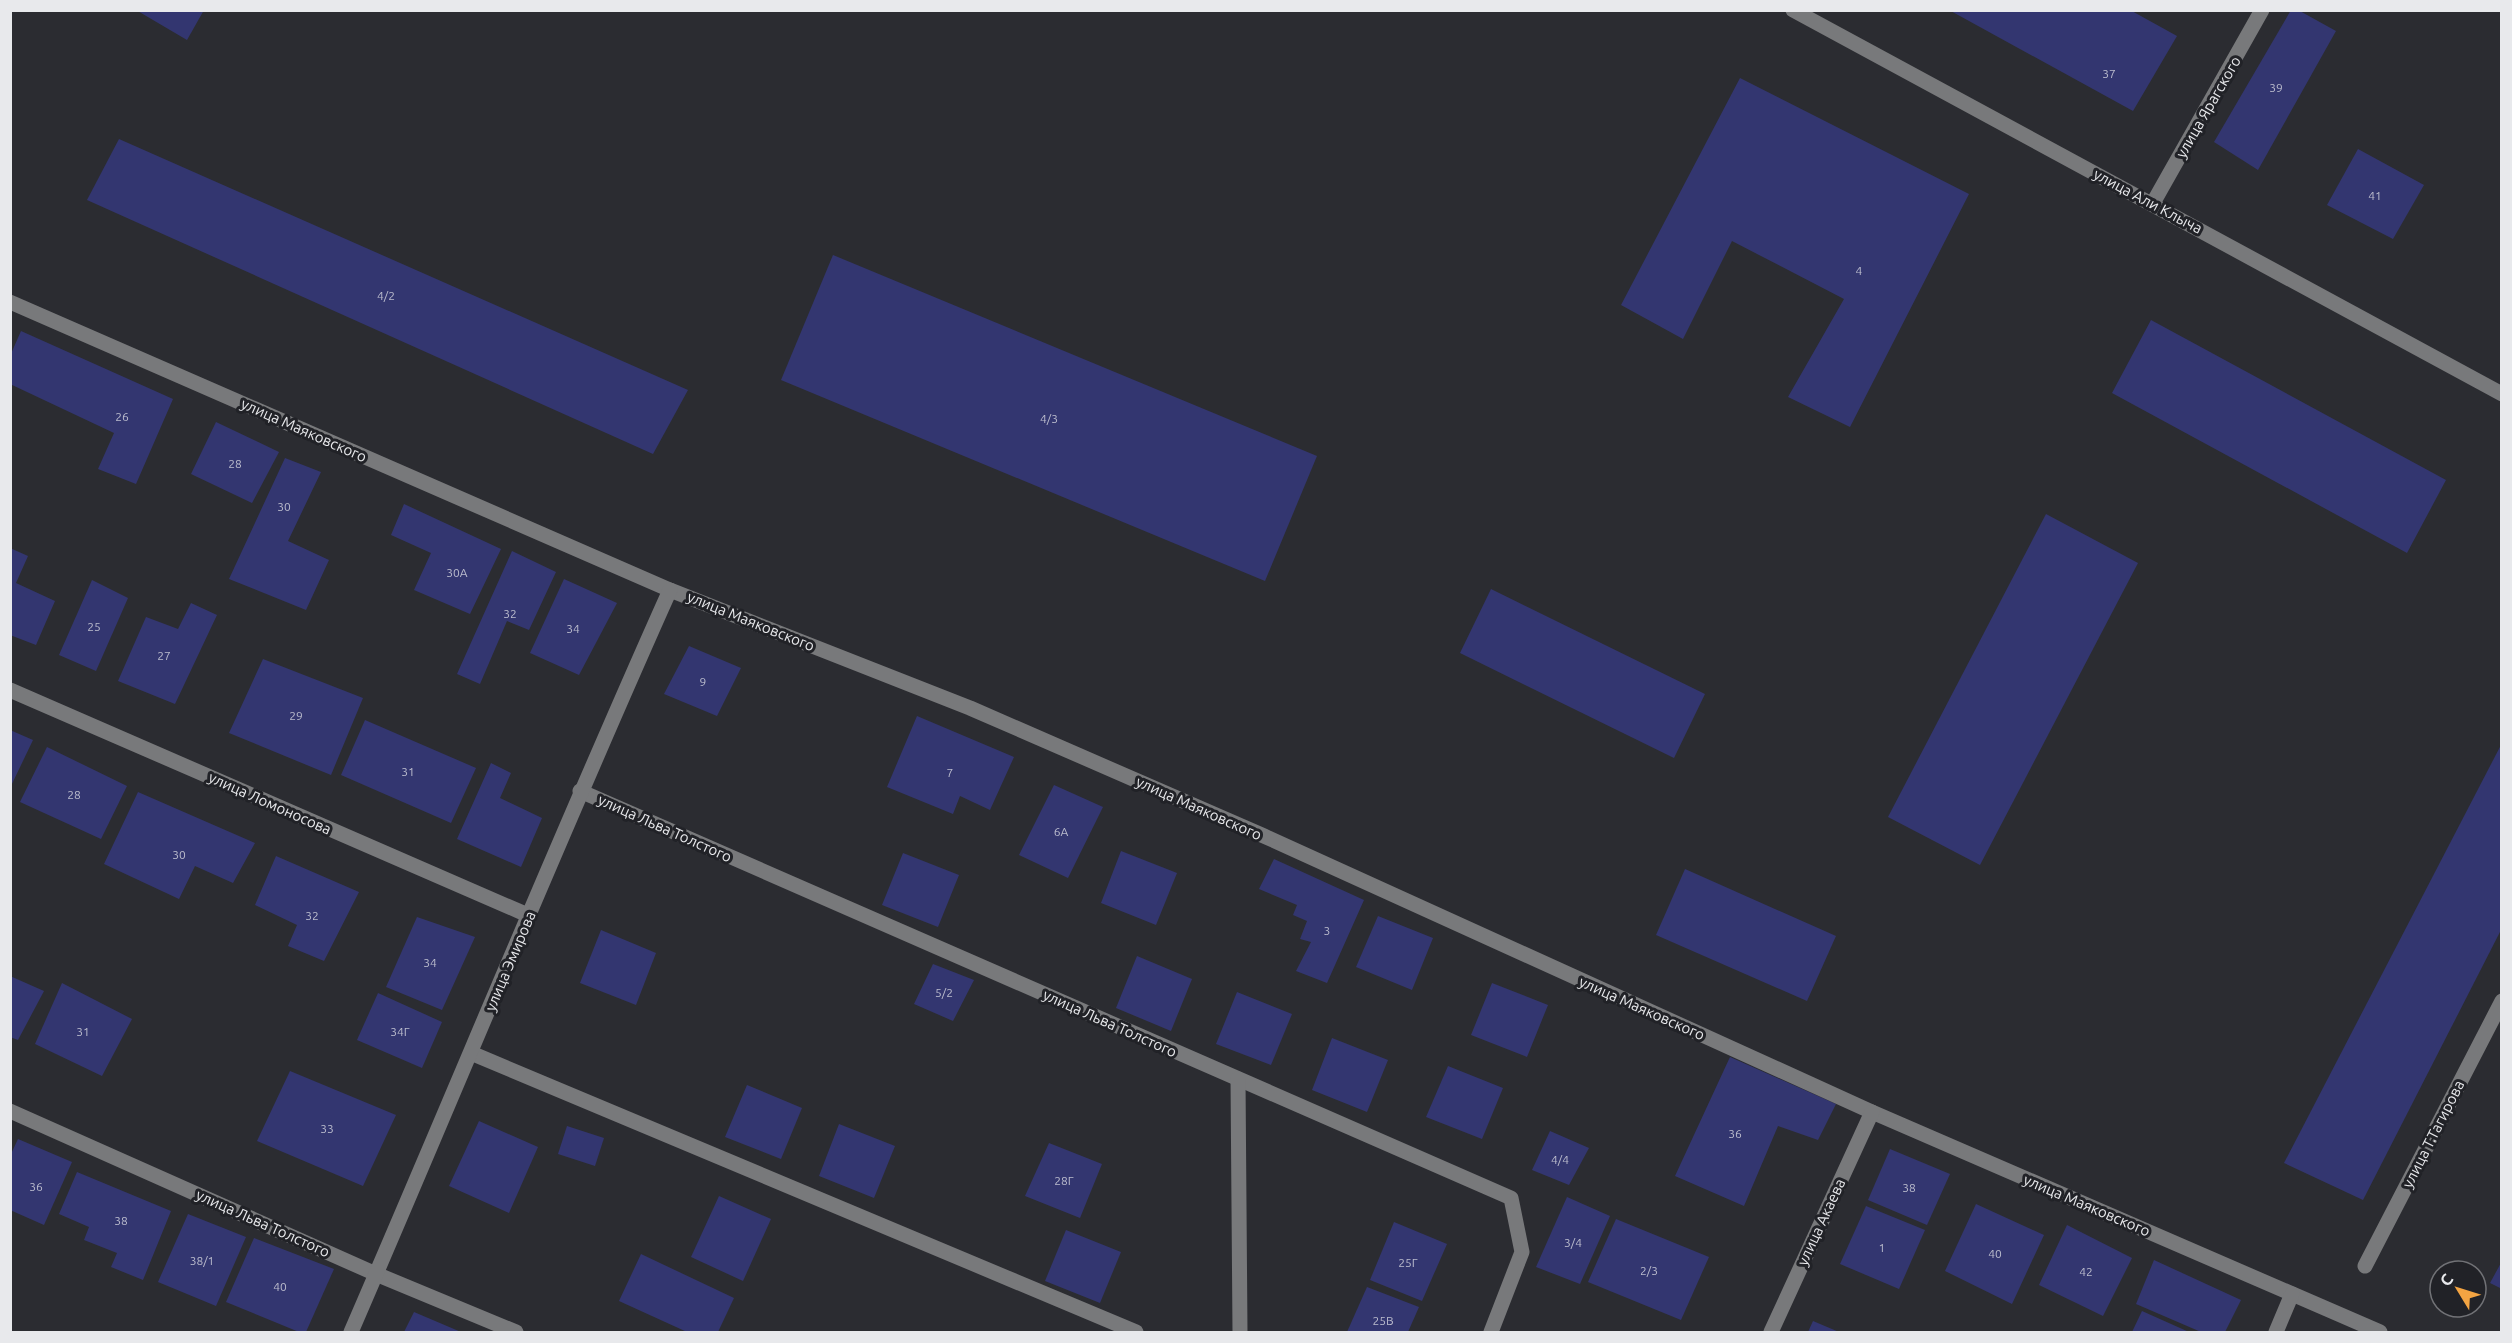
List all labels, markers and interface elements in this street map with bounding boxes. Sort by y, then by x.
street label: улица Ярагского [2172,53,2244,161]
house number: 37 [2102,67,2116,80]
house number: 39 [2269,81,2283,94]
street label: улица Али Клыча [2091,165,2205,237]
house number: 41 [2368,189,2382,202]
house number: 4 [1856,264,1863,277]
house number: 4/2 [377,289,395,302]
street label: улица Маяковского [239,395,369,465]
house number: 26 [115,410,129,423]
house number: 4/3 [1040,412,1058,425]
house number: 28 [228,457,242,470]
house number: 30 [277,500,291,513]
house number: 30А [446,566,468,579]
street label: улица Маяковского [685,588,817,654]
house number: 32 [503,607,517,620]
house number: 25 [87,620,101,633]
house number: 34 [566,622,580,635]
house number: 27 [157,649,171,662]
house number: 9 [700,675,706,688]
house number: 29 [289,709,303,722]
house number: 31 [401,765,415,778]
house number: 7 [947,766,953,779]
street label: улица Ломоносова [206,768,334,838]
street label: улица Маяковского [1134,773,1264,843]
house number: 28 [67,788,81,801]
street label: улица Льва Толстого [595,791,735,865]
house number: 6А [1054,825,1068,838]
house number: 30 [172,848,186,861]
street label: улица Эмирова [481,908,539,1014]
house number: 32 [305,909,319,922]
house number: 3 [1324,924,1330,937]
house number: 34 [423,956,437,969]
street label: улица Маяковского [1577,973,1707,1043]
house number: 5/2 [935,986,953,999]
street label: улица Льва Толстого [1040,986,1180,1060]
house number: 31 [76,1025,90,1038]
house number: 34Г [390,1025,410,1038]
street label: улица Т.Тагирова [2399,1077,2467,1191]
house number: 33 [320,1122,334,1135]
house number: 36 [1728,1127,1742,1140]
house number: 4/4 [1551,1153,1569,1166]
street label: улица Маяковского [2021,1171,2153,1239]
house number: 28Г [1054,1174,1074,1187]
street label: улица Акаева [1793,1176,1849,1268]
house number: 36 [29,1180,43,1193]
house number: 38 [1902,1181,1916,1194]
street label: улица Льва Толстого [193,1186,333,1260]
house number: 38 [114,1214,128,1227]
house number: 3/4 [1564,1236,1582,1249]
house number: 1 [1879,1241,1885,1254]
house number: 40 [1988,1247,2002,1260]
house number: 38/1 [190,1254,214,1267]
house number: 25Г [1398,1256,1418,1269]
north arrow [2428,1259,2488,1319]
house number: 2/3 [1640,1264,1658,1277]
house number: 42 [2079,1265,2093,1278]
text: С [2436,1270,2456,1289]
house number: 40 [273,1280,287,1293]
house number: 25В [1372,1314,1394,1327]

